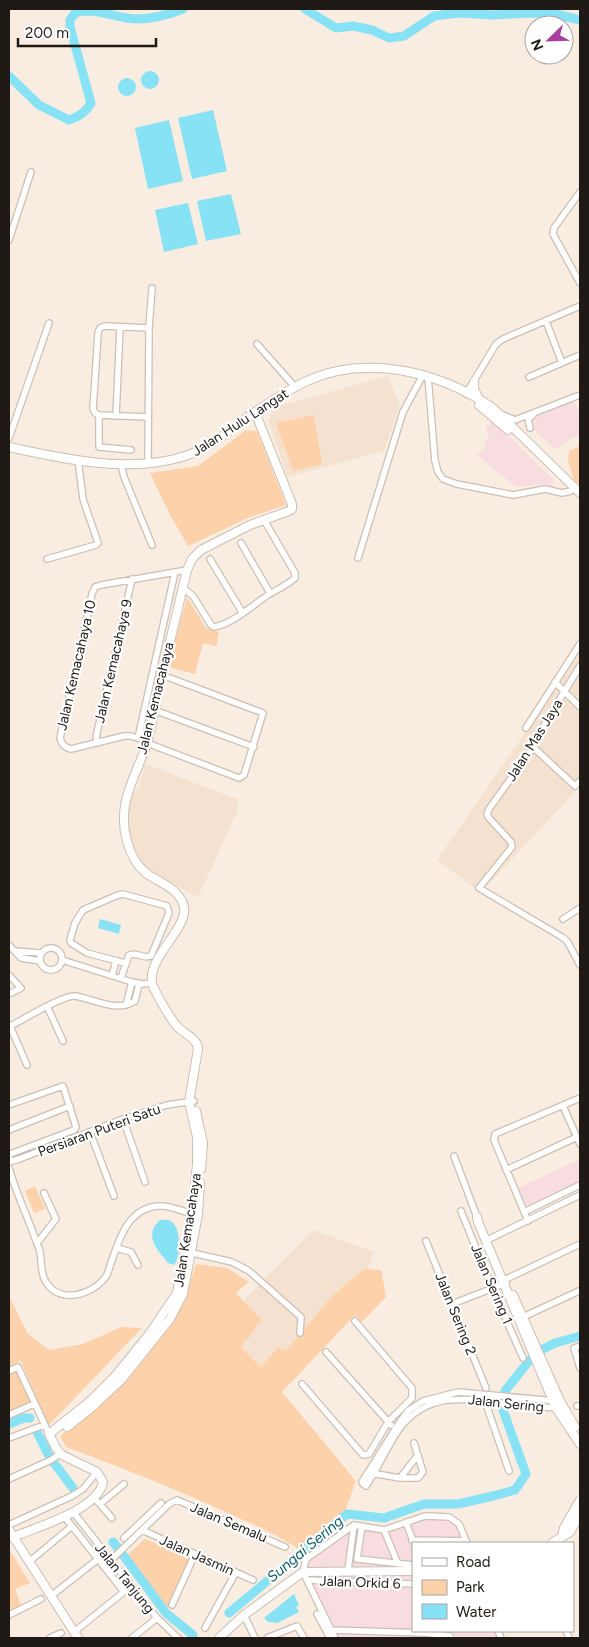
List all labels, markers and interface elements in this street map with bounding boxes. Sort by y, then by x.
scale bar [18,15,155,47]
north arrow [524,15,574,65]
text: 200 m [25,24,69,42]
text: N [528,37,547,53]
street label: Jalan Hulu Langat [189,385,292,460]
street label: Jalan Kemacahaya 10 [53,598,100,732]
street label: Jalan Kemacahaya 9 [91,598,136,725]
street label: Jalan Kemacahaya [133,640,178,756]
street label: Jalan Mas Jaya [502,696,566,784]
street label: Persiaran Puteri Satu [35,1100,163,1161]
street label: Jalan Kemacahaya [170,1172,205,1288]
street label: Jalan Sering 1 [467,1242,516,1327]
street label: Jalan Sering 2 [431,1270,480,1358]
street label: Jalan Sering [467,1391,545,1416]
street label: Jalan Semalu [188,1499,270,1546]
water label: Sungai Sering [263,1512,347,1586]
street label: Jalan Jasmin [157,1531,237,1580]
street label: Jalan Tanjung [91,1540,158,1617]
legend [412,1542,574,1632]
text: Road [456,1553,491,1571]
street label: Jalan Orkid 6 [319,1573,401,1592]
text: Park [456,1578,485,1596]
text: Water [456,1603,496,1621]

